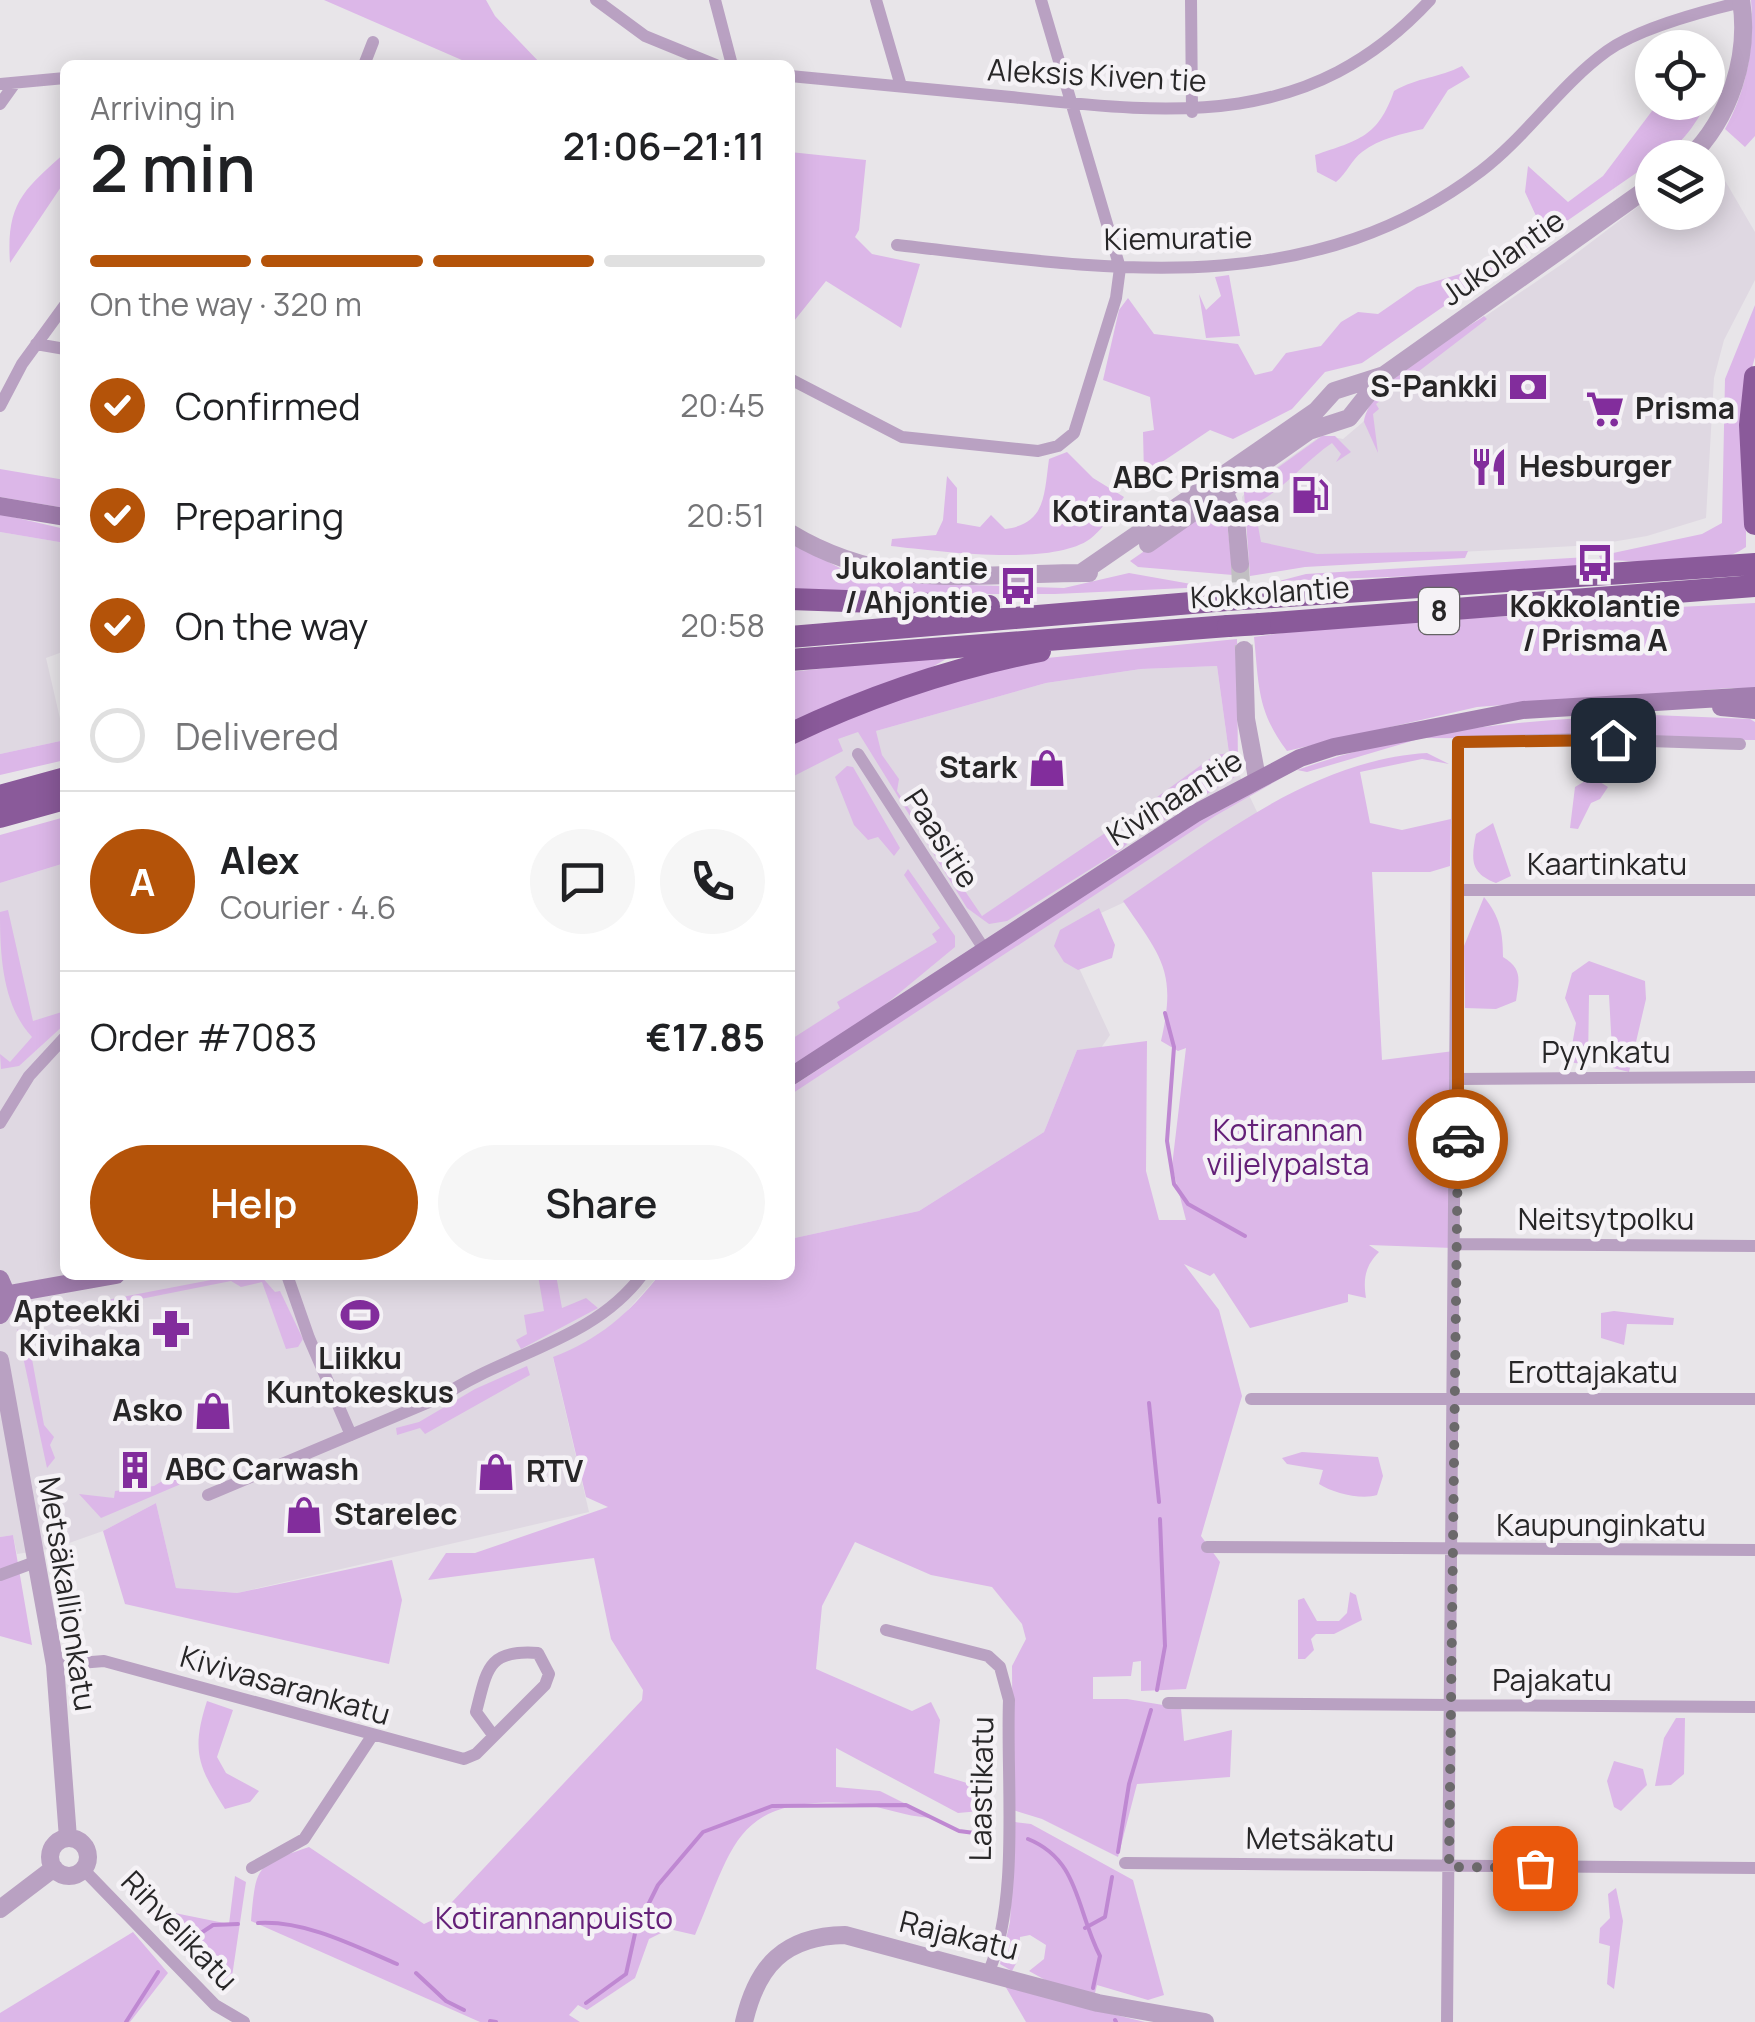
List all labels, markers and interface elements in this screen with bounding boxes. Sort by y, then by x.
map controls [1635,30,1725,230]
button: locate [1635,30,1725,120]
street label: Aleksis Kiven tie [986,48,1208,101]
text: Arriving in [90,86,235,130]
text: 21:06–21:11 [563,119,765,171]
text: 2 min [90,123,256,212]
button: layers [1635,140,1725,230]
street label: Jukolantie [1432,199,1572,314]
street label: Kiemuratie [1103,216,1253,259]
text: On the way · 320 m [90,282,362,326]
place label: S-Pankki [1370,365,1498,406]
bank icon: S-Pankki [1507,366,1549,408]
icon: check [90,378,145,433]
text: Confirmed [175,379,361,431]
text: 20:45 [680,383,765,427]
place label: Prisma [1635,387,1735,428]
supermarket icon: Prisma [1584,388,1626,430]
place label: Hesburger [1519,445,1672,486]
restaurant icon: Hesburger [1468,446,1510,488]
place label: ABC Prisma Kotiranta Vaasa [1052,456,1280,531]
fuel station icon: ABC Prisma Kotiranta Vaasa [1289,474,1331,516]
icon: check [90,488,145,543]
text: Preparing [175,489,344,541]
text: 20:51 [687,493,765,537]
bus stop icon: Kokkolantie / Prisma A [1574,542,1616,584]
place label: Jukolantie / Ahjontie [836,547,988,622]
bus stop icon: Jukolantie / Ahjontie [997,565,1039,607]
street label: Kokkolantie [1189,565,1351,618]
place label: Kokkolantie / Prisma A [1509,585,1681,660]
road number: 8 [1419,588,1459,634]
icon: check [90,598,145,653]
text: On the way [175,599,368,651]
text: 20:58 [681,603,765,647]
pin [1571,698,1656,783]
text: Delivered [175,709,339,761]
icon: home [1586,713,1641,768]
street label: Kivihaantie [1099,739,1250,855]
place label: Stark [939,746,1018,787]
shop icon: Stark [1026,747,1068,789]
street label: Paasitie [895,781,989,896]
button: chat [530,829,635,934]
button: phone [660,829,765,934]
text: Alex [220,833,299,885]
street label: Kaartinkatu [1527,843,1687,884]
text: A [130,855,155,907]
text: Courier · 4.6 [220,885,396,929]
text: Order #7083 [90,1010,317,1062]
text: €17.85 [646,1010,765,1062]
street label: Pyynkatu [1542,1031,1670,1072]
courier [1408,1089,1508,1189]
park label: Kotirannan viljelypalsta [1207,1109,1370,1184]
icon: car [1431,1112,1486,1167]
button: Help [90,1145,418,1260]
button: Share [438,1145,765,1260]
street label: Neitsytpolku [1518,1198,1694,1239]
place label: Apteekki Kivihaka [13,1290,141,1365]
sports icon: Liikku Kuntokeskus [339,1294,381,1336]
pharmacy icon: Apteekki Kivihaka [150,1308,192,1350]
place label: Liikku Kuntokeskus [266,1337,454,1412]
street label: Erottajakatu [1508,1351,1678,1392]
place label: Asko [112,1389,183,1430]
shop icon: Asko [192,1390,234,1432]
place label: ABC Carwash [165,1448,359,1489]
building icon: ABC Carwash [114,1449,156,1491]
place label: RTV [526,1450,584,1491]
shop icon: RTV [475,1451,517,1493]
street label: Metsäkallionkatu [30,1474,107,1714]
place label: Starelec [334,1493,457,1534]
shop icon: Starelec [283,1494,325,1536]
street label: Kaupunginkatu [1496,1504,1706,1545]
street label: Kivivasarankatu [176,1635,395,1734]
street label: Pajakatu [1492,1659,1612,1700]
street label: Laastikatu [959,1716,1002,1862]
street label: Metsäkatu [1245,1817,1395,1860]
pin [1493,1826,1578,1911]
icon: bag [1508,1841,1563,1896]
street label: Rihvelikatu [113,1861,247,1999]
park label: Kotirannanpuisto [435,1897,673,1938]
street label: Rajakatu [896,1900,1023,1969]

